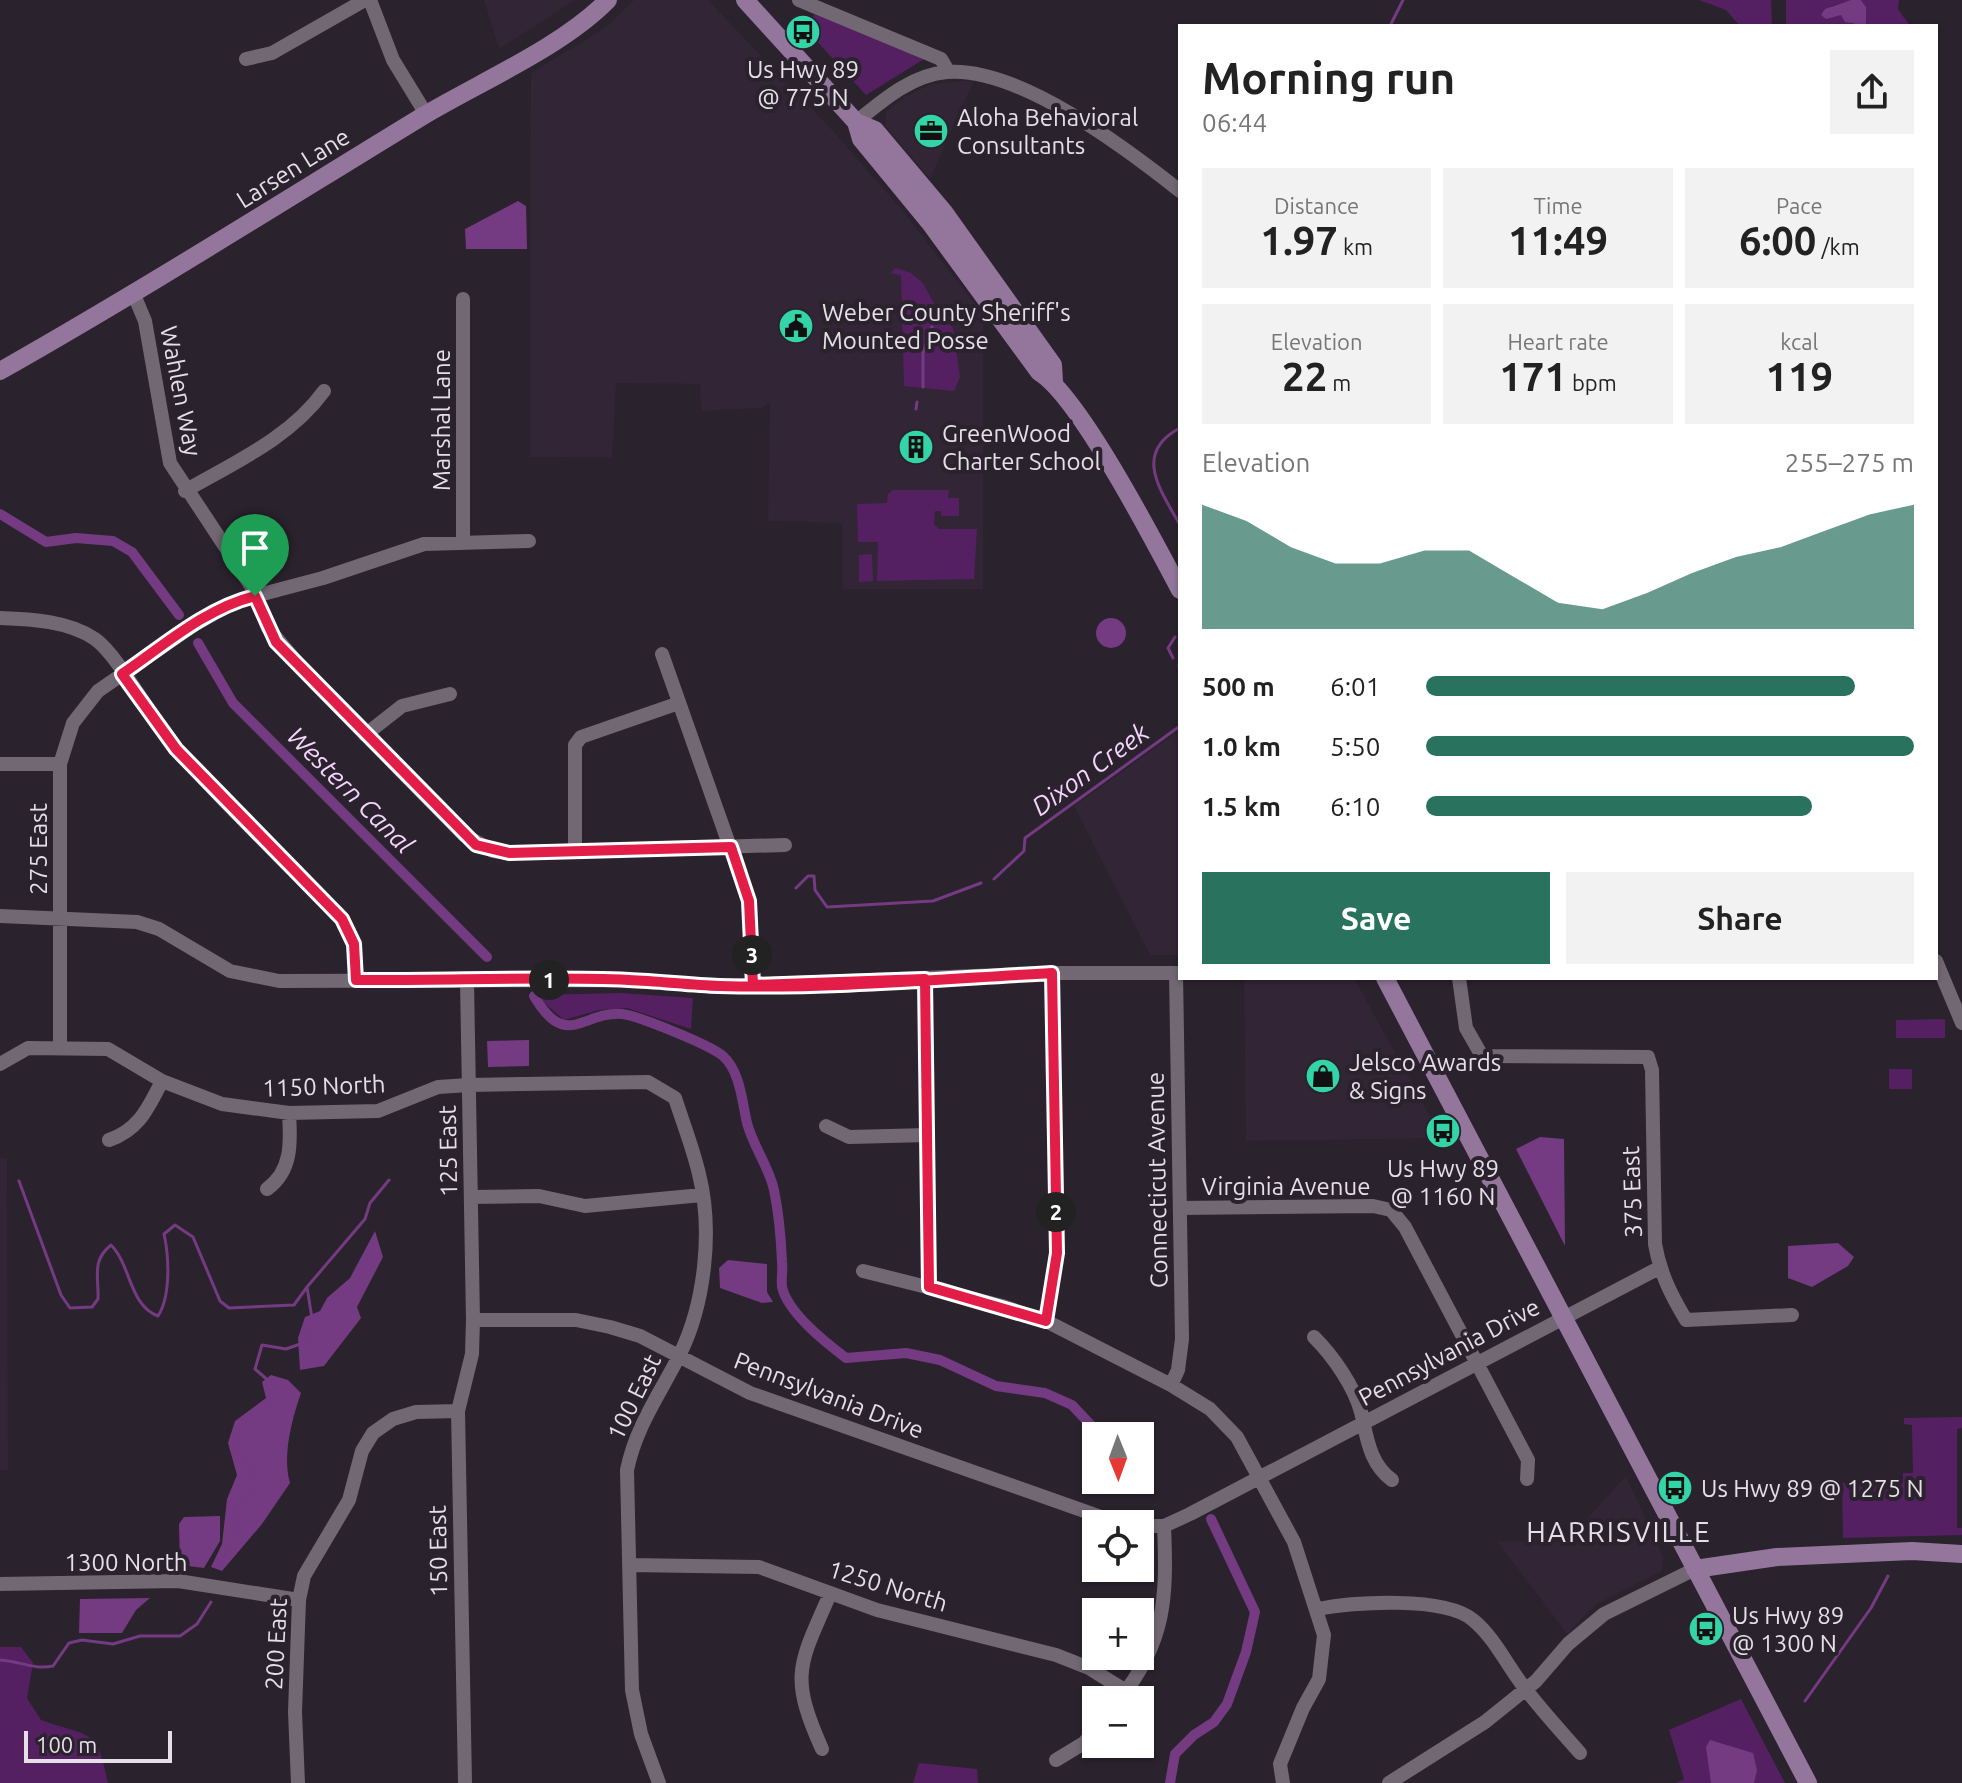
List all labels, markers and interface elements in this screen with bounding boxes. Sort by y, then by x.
bus stop icon: Us Hwy 89 @ 775 N [784,13,822,51]
button: share [1830,50,1914,134]
text: Morning run [1202,53,1455,102]
place label: Us Hwy 89 @ 775 N [747,56,859,111]
place label: Aloha Behavioral Consultants [957,104,1138,159]
text: 06:44 [1202,108,1267,137]
office icon: Aloha Behavioral Consultants [912,112,950,150]
street label: Larsen Lane [232,123,354,213]
text: Distance [1274,193,1359,218]
text: Time [1533,193,1583,218]
text: Pace [1776,193,1823,218]
text: 1.97 [1260,218,1338,263]
text: 11:49 [1508,218,1608,263]
text: 6:00 [1739,218,1816,263]
text: km [1338,234,1373,259]
text: /km [1816,234,1860,259]
place label: Weber County Sheriff's Mounted Posse [822,299,1071,354]
public building icon: Weber County Sheriff's Mounted Posse [777,307,815,345]
street label: Wahlen Way [155,324,207,459]
text: Elevation [1271,329,1363,354]
text: Heart rate [1507,329,1609,354]
text: kcal [1780,329,1818,354]
street label: Marshal Lane [428,349,455,491]
text: 22 [1282,354,1327,399]
text: 171 [1499,354,1567,399]
text: 119 [1765,354,1833,399]
text: m [1327,370,1351,395]
text: bpm [1567,370,1617,395]
place label: GreenWood Charter School [942,420,1101,475]
building icon: GreenWood Charter School [897,428,935,466]
text: Elevation [1202,448,1310,477]
text: 255–275 m [1785,448,1914,477]
pin [221,514,289,596]
icon: arrive [233,526,277,570]
text: 500 m [1202,672,1275,701]
text: 6:01 [1330,672,1380,701]
water label: Dixon Creek [1026,717,1155,821]
water label: Western Canal [282,721,420,859]
text: 1.0 km [1202,732,1281,761]
text: 5:50 [1330,732,1380,761]
text: 1.5 km [1202,792,1281,821]
text: 6:10 [1330,792,1380,821]
street label: 275 East [25,803,52,895]
button: Save [1202,872,1550,964]
button: Share [1566,872,1914,964]
pin: 3 [732,935,772,975]
text: 3 [746,942,758,967]
pin: 1 [529,960,569,1000]
text: 1 [543,967,555,992]
place label: Jelsco Awards & Signs [1349,1049,1501,1104]
shop icon: Jelsco Awards & Signs [1304,1057,1342,1095]
street label: 1150 North [262,1070,386,1102]
street label: Connecticut Avenue [1142,1072,1172,1288]
street label: 125 East [434,1104,462,1197]
bus stop icon: Us Hwy 89 @ 1160 N [1424,1112,1462,1150]
street label: 375 East [1617,1145,1647,1238]
place label: Us Hwy 89 @ 1160 N [1387,1155,1499,1210]
street label: Virginia Avenue [1202,1173,1370,1200]
pin: 2 [1036,1192,1076,1232]
text: 2 [1050,1199,1062,1224]
street label: Pennsylvania Drive [1354,1293,1544,1411]
street label: Pennsylvania Drive [730,1346,928,1444]
street label: 100 East [602,1349,666,1444]
north arrow [1082,1422,1154,1494]
map controls [1082,1422,1154,1758]
bus stop icon: Us Hwy 89 @ 1275 N [1656,1469,1694,1507]
place label: Us Hwy 89 @ 1275 N [1701,1475,1924,1502]
street label: 150 East [424,1504,452,1597]
button: locate [1082,1510,1154,1582]
district label: HARRISVILLE [1526,1516,1712,1547]
street label: 1300 North [64,1549,188,1576]
street label: 1250 North [825,1555,951,1617]
street label: 200 East [260,1597,292,1691]
button: + [1082,1598,1154,1670]
place label: Us Hwy 89 @ 1300 N [1732,1602,1844,1657]
bus stop icon: Us Hwy 89 @ 1300 N [1687,1610,1725,1648]
button: − [1082,1686,1154,1758]
scale bar [24,1727,172,1763]
text: 100 m [36,1732,97,1757]

